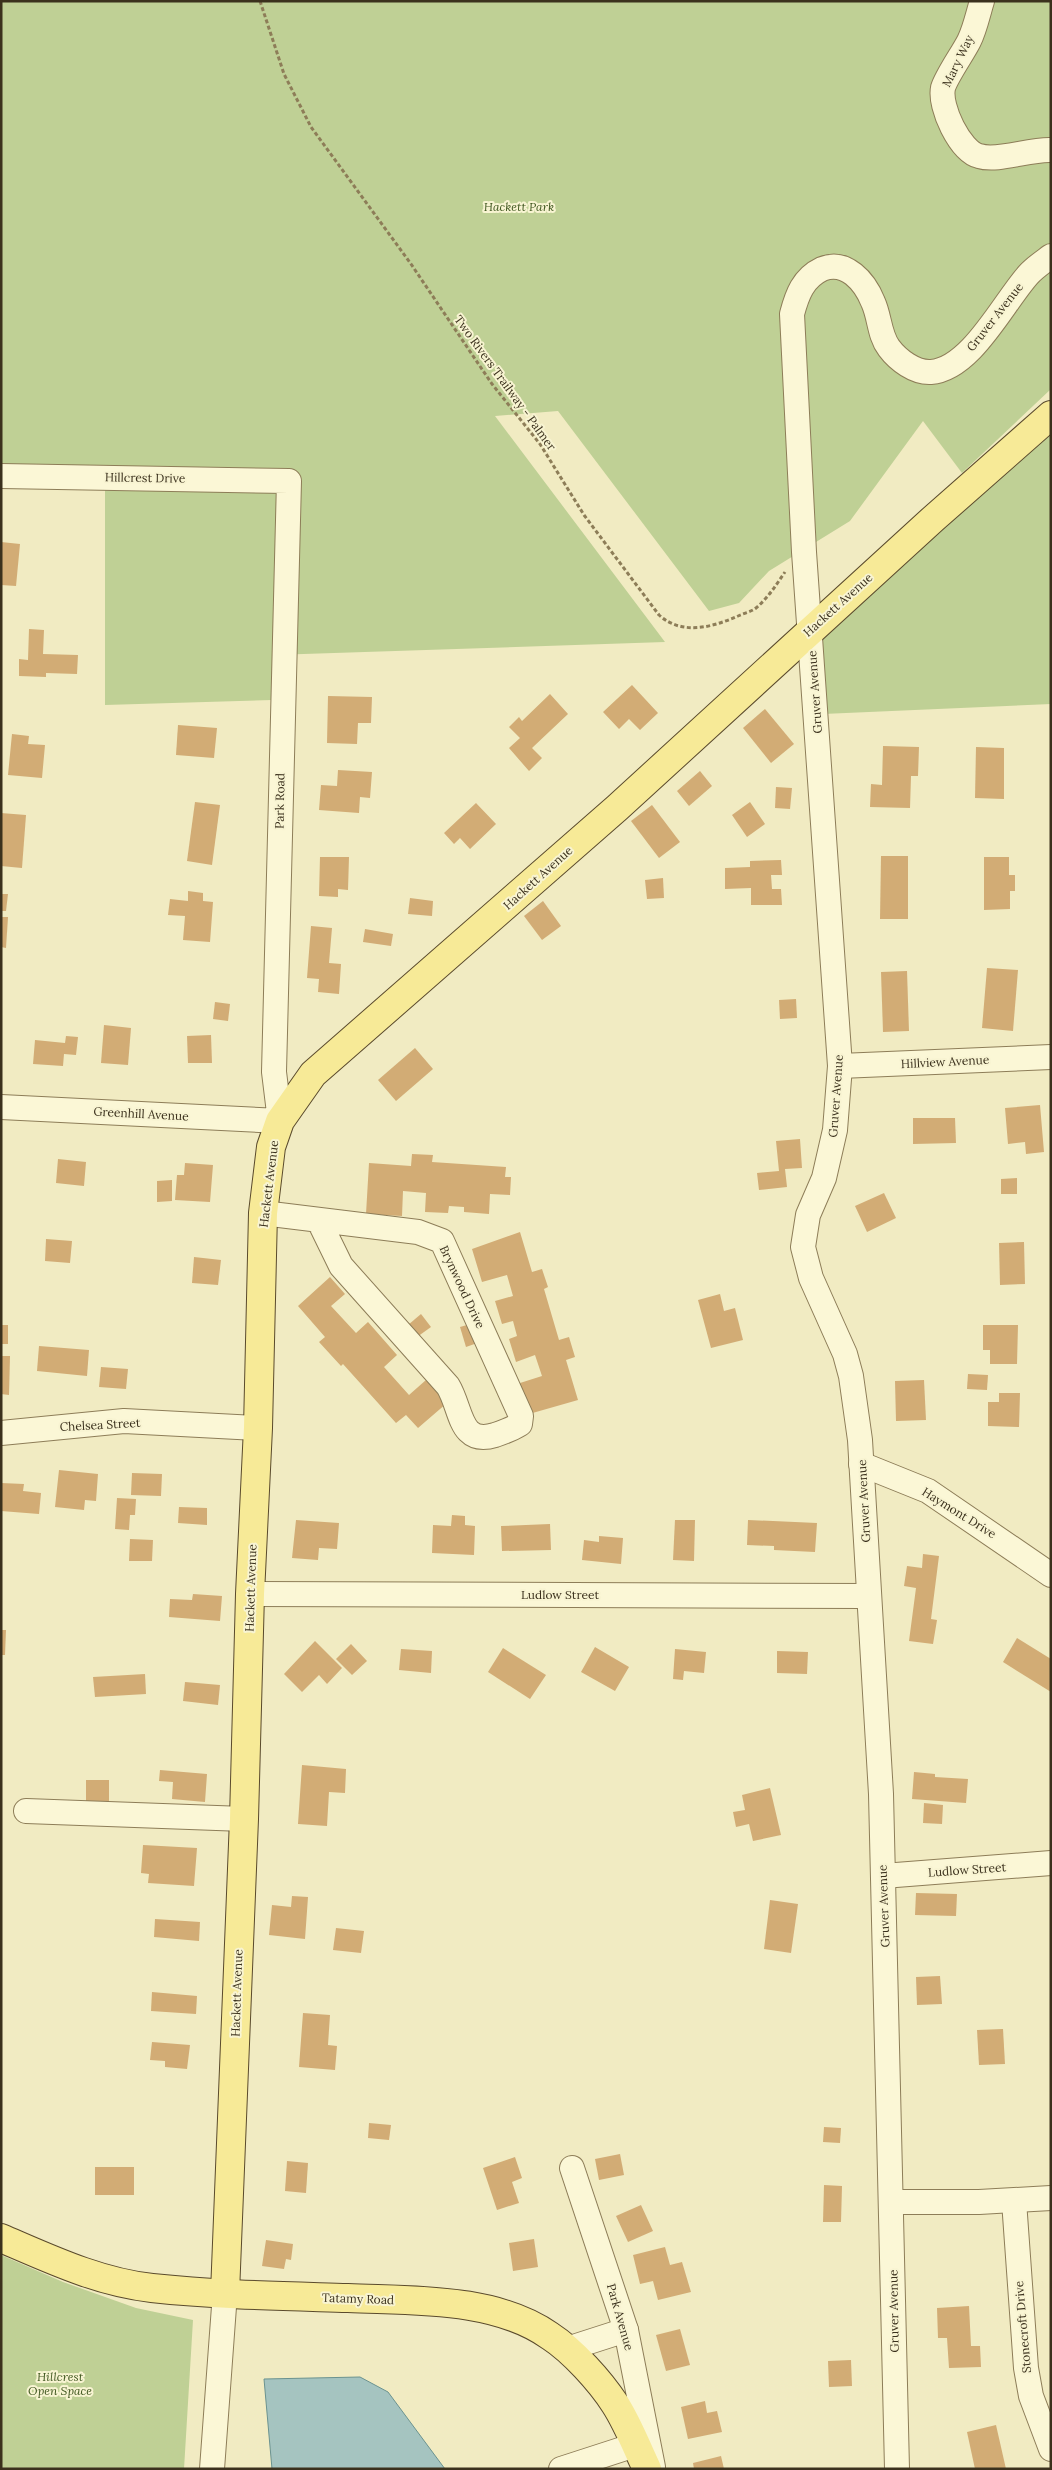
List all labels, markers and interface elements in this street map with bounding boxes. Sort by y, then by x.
street label: Mary Way [939,32,977,89]
park label: Hackett Park [484,199,554,214]
street label: Gruver Avenue [963,279,1026,354]
street label: Two Rivers Trailway - Palmer [451,312,560,454]
street label: Hillcrest Drive [105,469,186,486]
street label: Hackett Avenue [800,569,876,640]
street label: Gruver Avenue [804,650,825,734]
street label: Park Road [272,773,287,829]
street label: Hackett Avenue [500,842,576,913]
street label: Hillview Avenue [900,1052,990,1071]
street label: Gruver Avenue [825,1054,846,1138]
street label: Greenhill Avenue [93,1104,190,1124]
street label: Hackett Avenue [256,1139,281,1228]
street label: Brynwood Drive [437,1243,488,1331]
street label: Chelsea Street [59,1415,141,1434]
street label: Gruver Avenue [854,1459,873,1543]
street label: Haymont Drive [919,1484,999,1542]
street label: Hackett Avenue [241,1543,260,1632]
street label: Ludlow Street [521,1587,599,1602]
street label: Ludlow Street [927,1859,1007,1880]
street label: Gruver Avenue [875,1864,892,1948]
street label: Hackett Avenue [227,1948,246,2037]
street label: Gruver Avenue [885,2269,902,2353]
street label: Stonecroft Drive [1011,2280,1034,2374]
street label: Park Avenue [604,2282,637,2352]
street label: Tatamy Road [322,2290,394,2307]
park label: Hillcrest Open Space [28,2369,92,2398]

